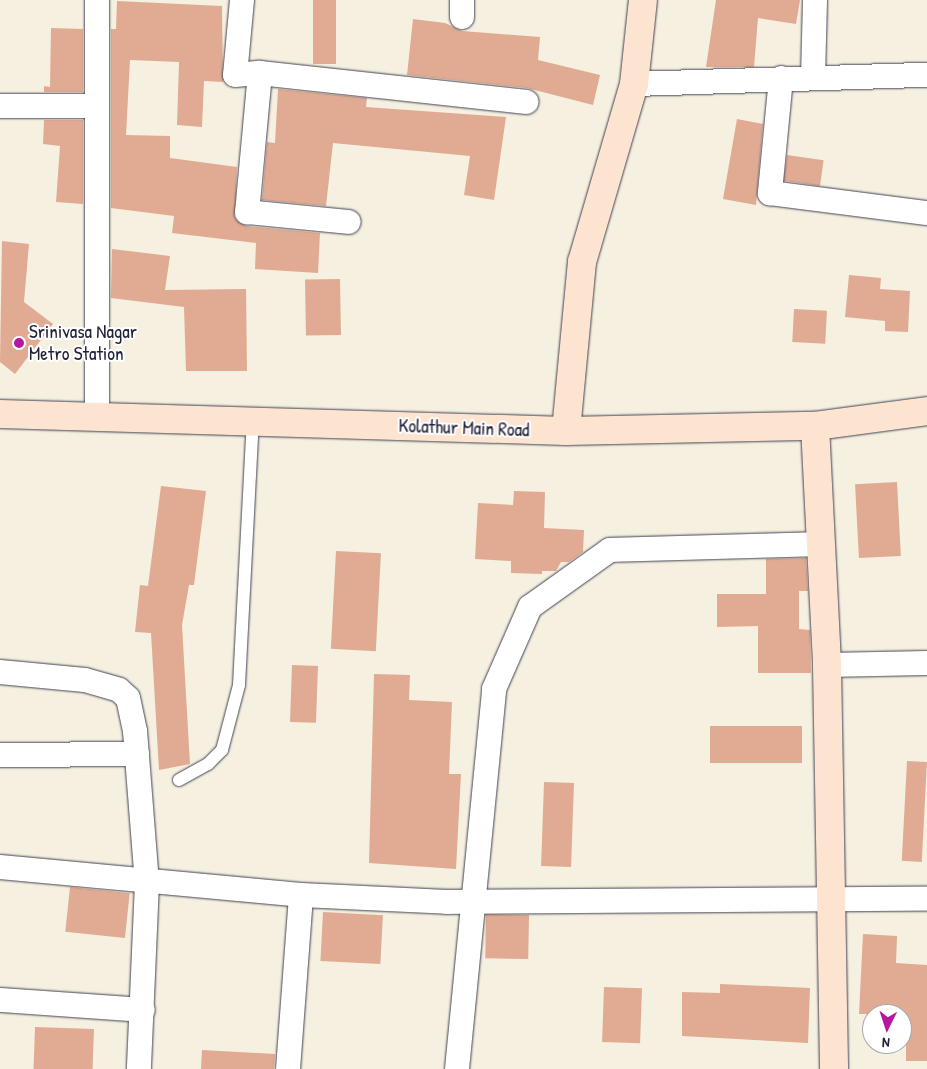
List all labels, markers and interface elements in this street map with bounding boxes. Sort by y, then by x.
place label: Srinivasa Nagar Metro Station [29,321,137,365]
marker: Srinivasa Nagar Metro Station [13,337,25,349]
street label: Kolathur Main Road [398,414,530,442]
north arrow [862,1004,912,1054]
text: N [882,1034,890,1053]

